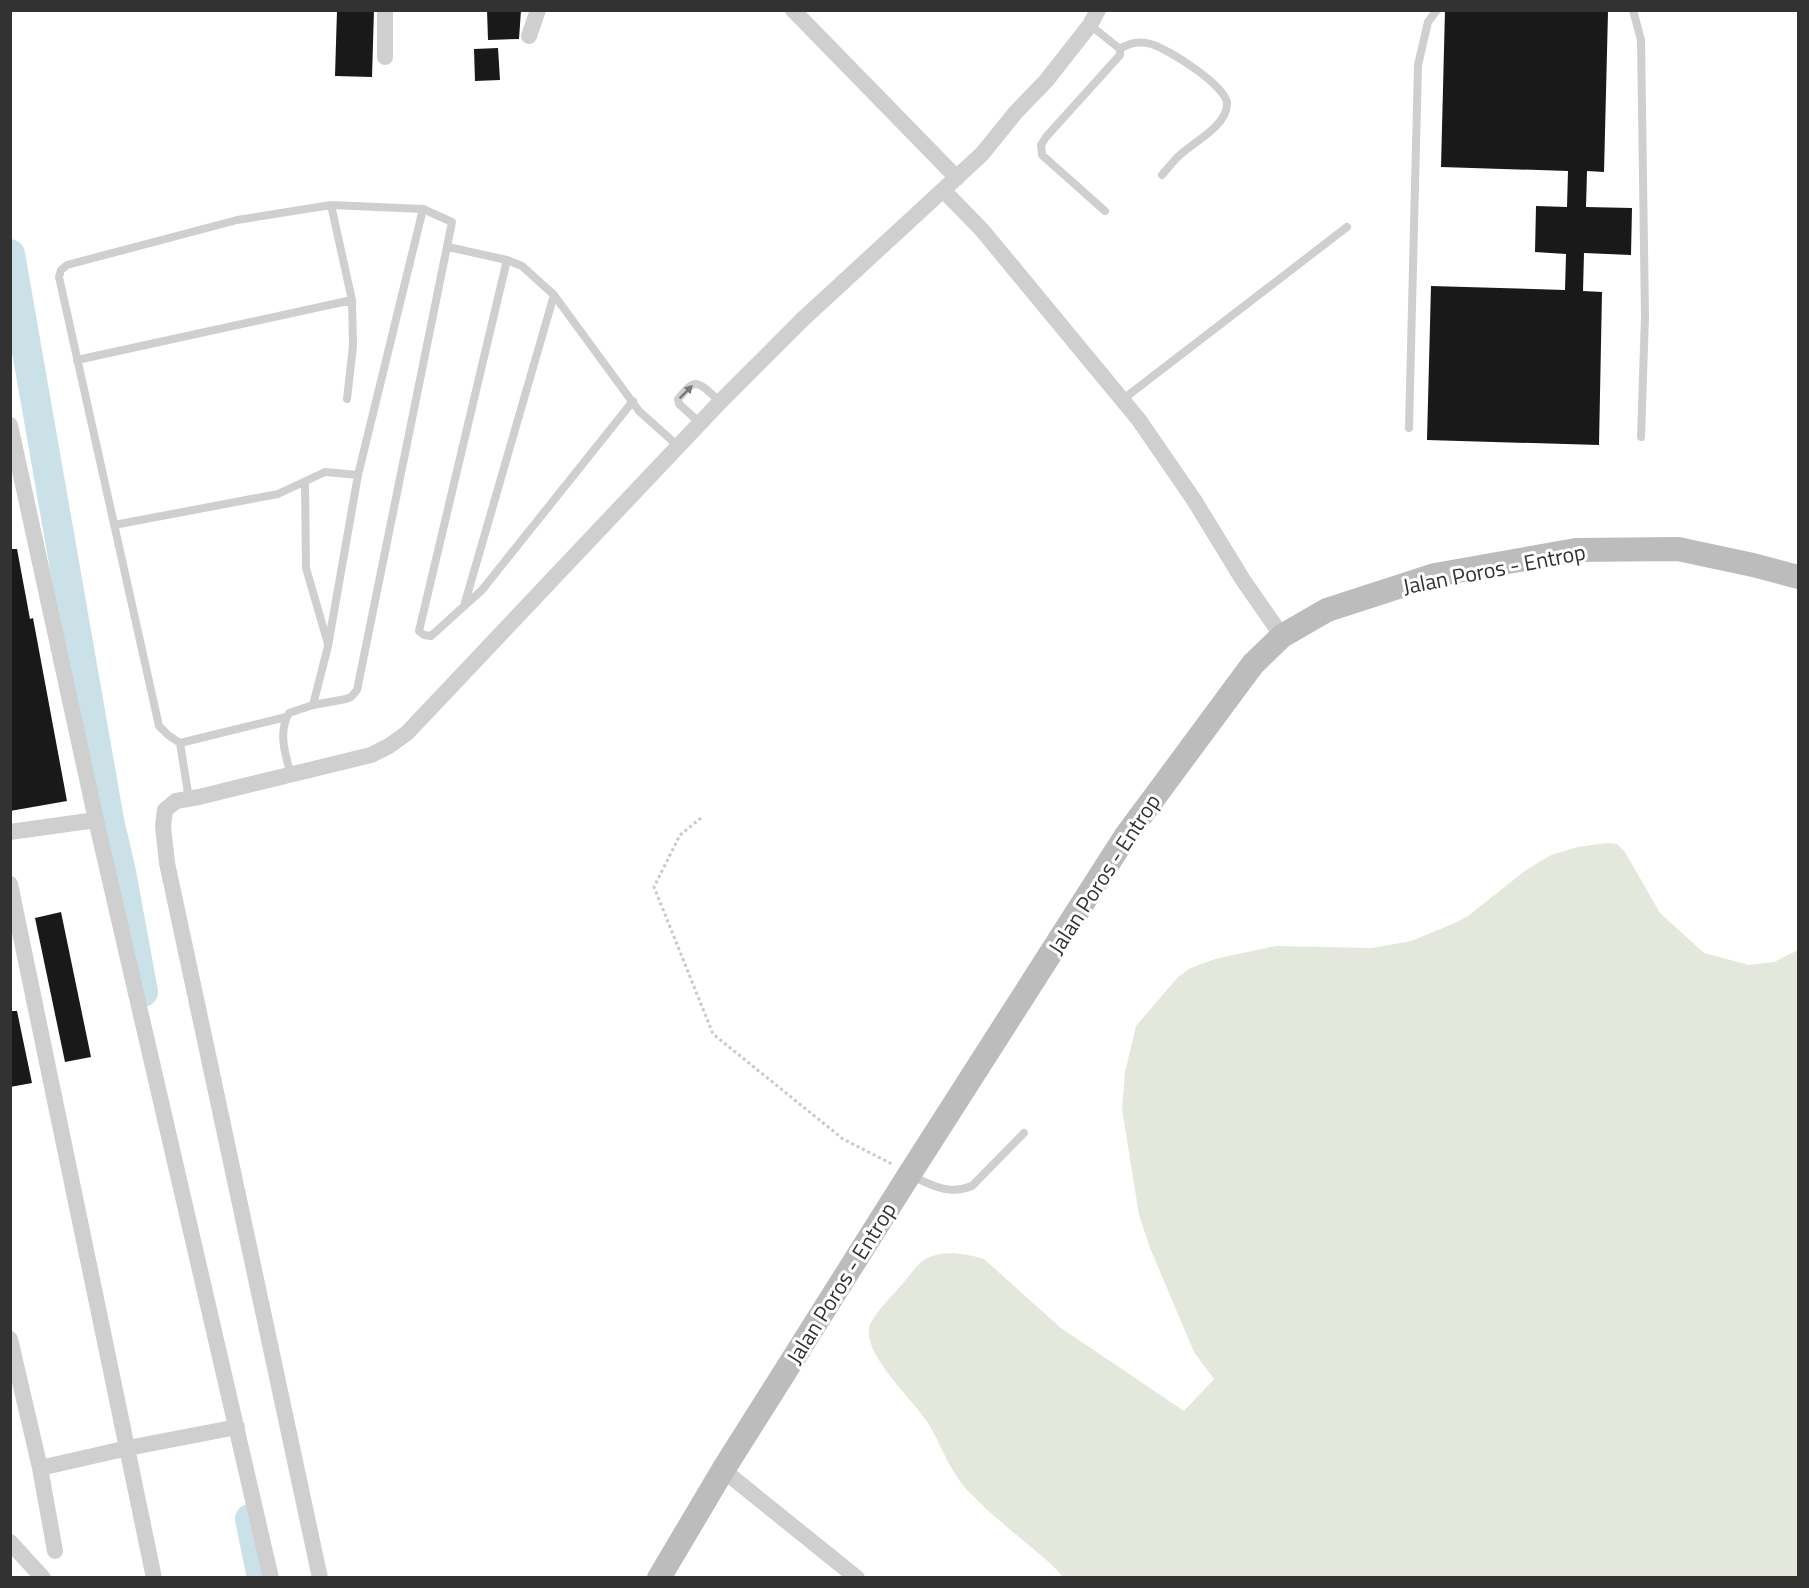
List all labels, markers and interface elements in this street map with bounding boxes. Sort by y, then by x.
one-way arrow [679,384,693,399]
street label: Jalan Poros - Entrop [1400,535,1588,603]
street label: Jalan Poros - Entrop [1039,787,1169,961]
street label: Jalan Poros - Entrop [777,1195,905,1371]

